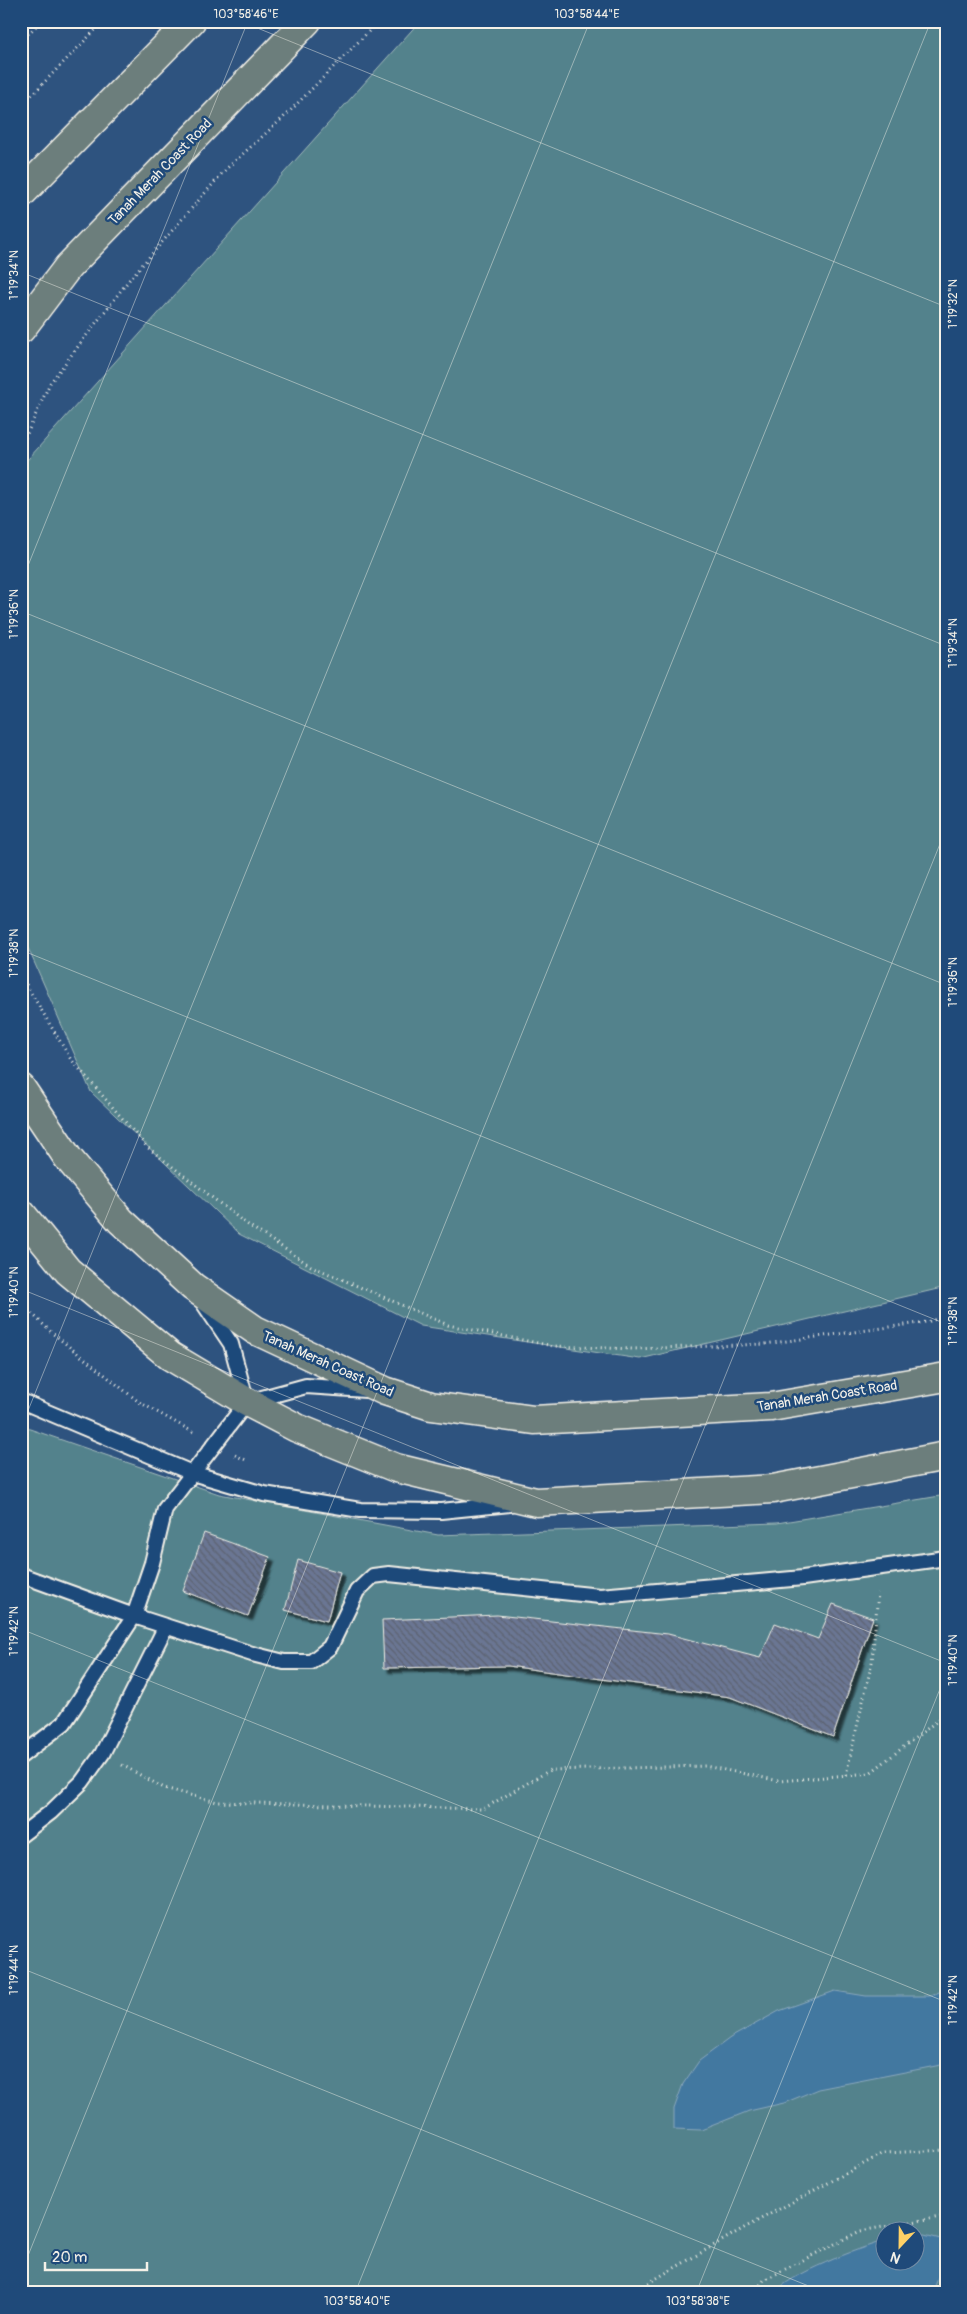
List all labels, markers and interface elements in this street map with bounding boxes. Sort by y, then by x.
text: 103°58'46"E [214,7,278,22]
text: 103°58'44"E [555,7,619,22]
street label: Tanah Merah Coast Road [105,115,215,229]
text: 1°19'34"N [7,250,22,300]
text: 1°19'32"N [946,279,961,329]
text: 1°19'36"N [7,589,22,639]
text: 1°19'34"N [946,618,961,668]
text: 1°19'38"N [7,929,22,977]
text: 1°19'36"N [946,957,961,1007]
text: 1°19'40"N [7,1266,22,1318]
text: 1°19'38"N [946,1297,961,1345]
street label: Tanah Merah Coast Road [260,1327,396,1401]
street label: Tanah Merah Coast Road [756,1376,898,1415]
text: 1°19'42"N [7,1606,22,1656]
text: 1°19'40"N [946,1634,961,1686]
text: 1°19'44"N [7,1945,22,1995]
text: 1°19'42"N [946,1975,961,2025]
north arrow [874,2222,924,2272]
scale bar [45,2239,148,2271]
text: 20 m [52,2248,87,2267]
text: N [888,2248,903,2267]
text: 103°58'40"E [324,2294,390,2309]
text: 103°58'38"E [666,2294,730,2309]

